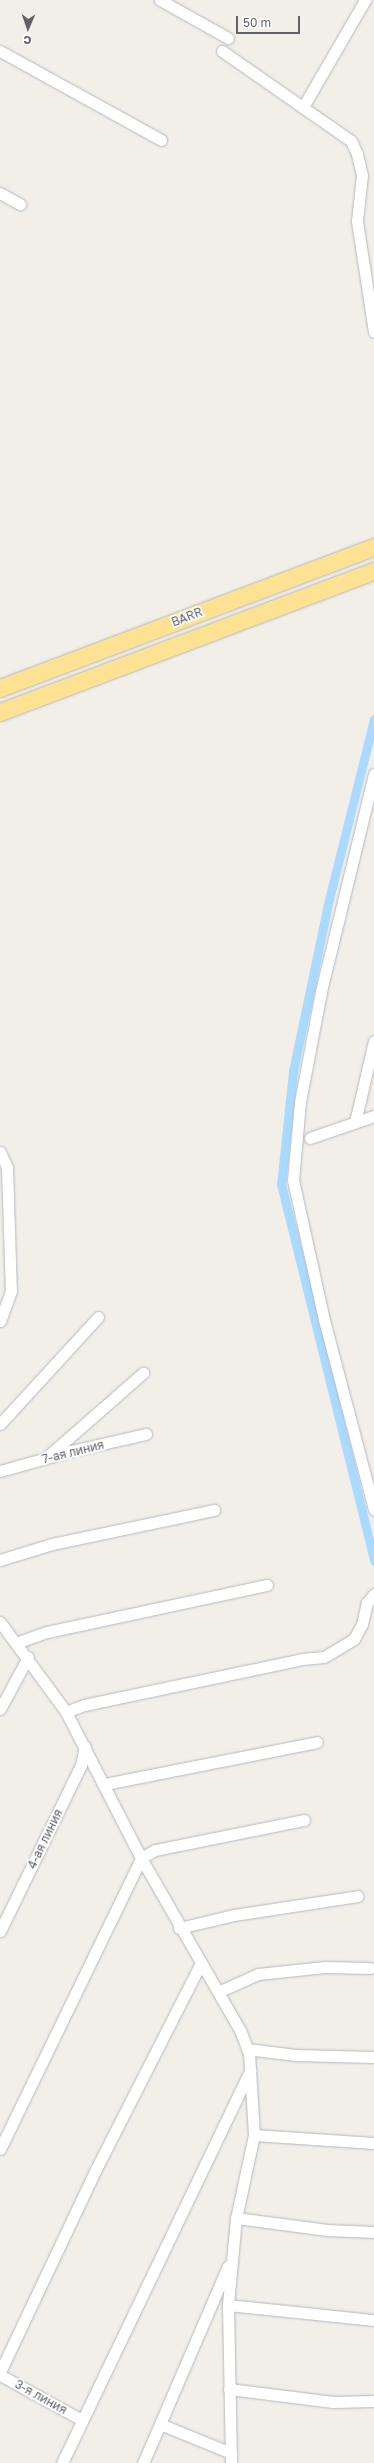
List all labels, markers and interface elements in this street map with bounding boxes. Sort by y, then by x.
north arrow [8,8,48,48]
scale bar [238,8,302,34]
text: 50 m [243,15,271,30]
text: С [23,34,32,47]
street label: BARR [169,605,205,629]
street label: 7-ая линия [41,1437,105,1467]
street label: 4-ая линия [24,1807,66,1871]
street label: 3-я линия [12,2377,70,2417]

